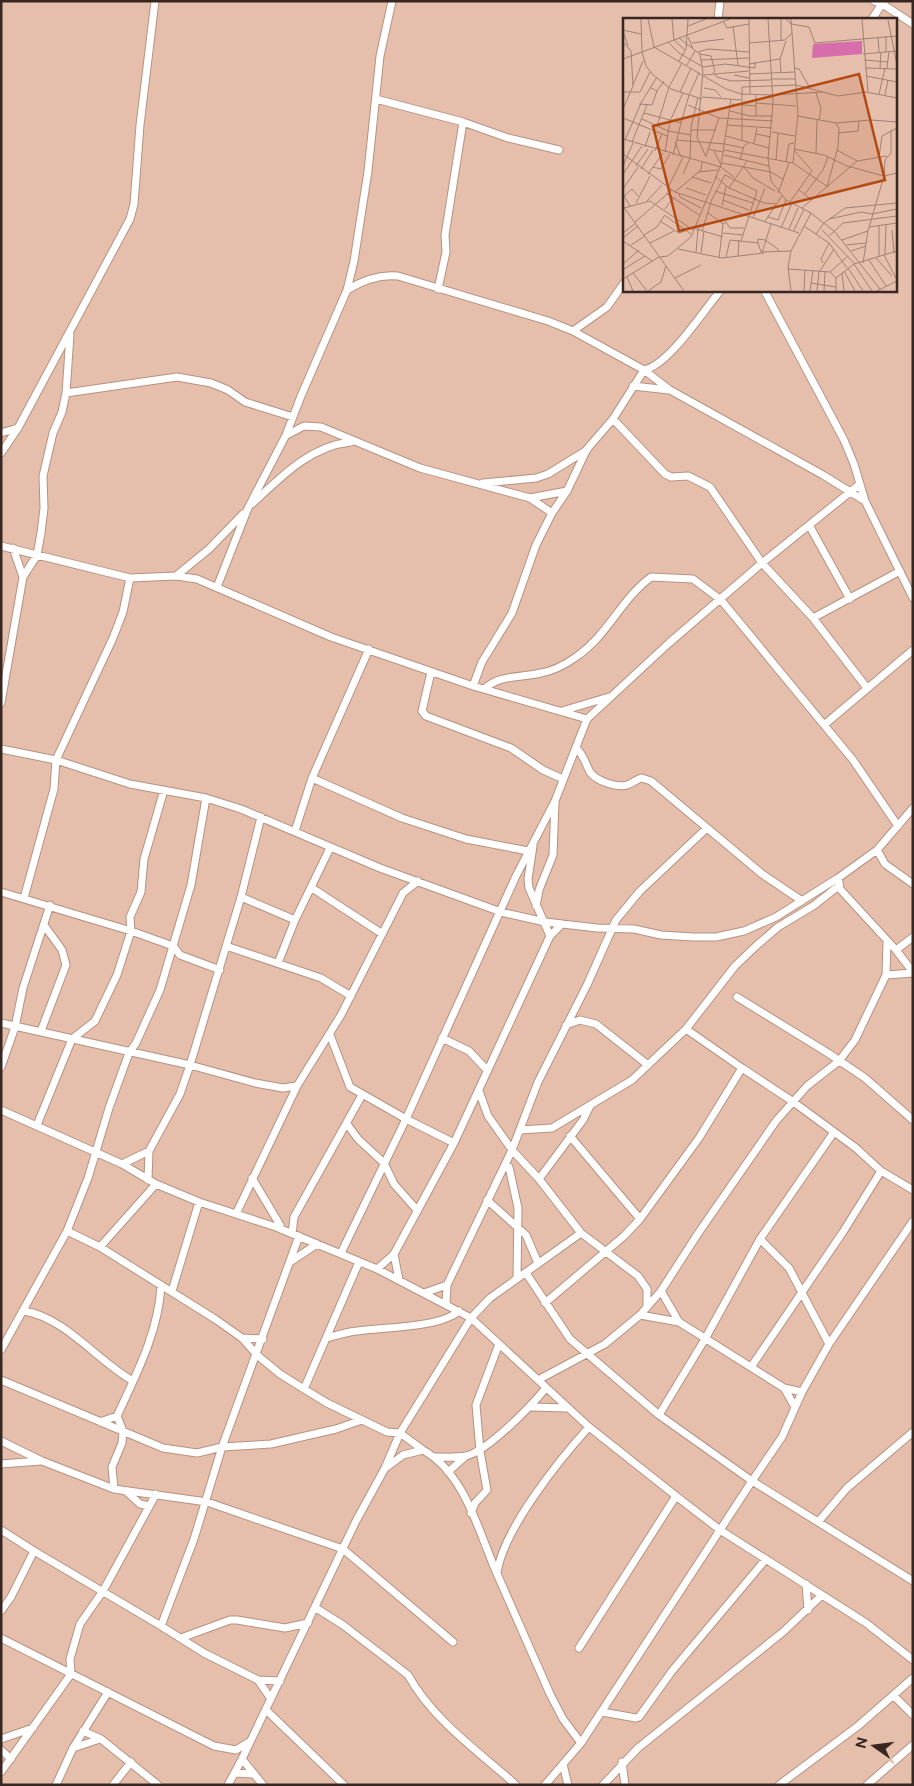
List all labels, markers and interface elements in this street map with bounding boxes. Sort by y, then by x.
inset map [623,18,896,291]
north arrow [849,1721,899,1771]
text: N [852,1736,870,1750]

